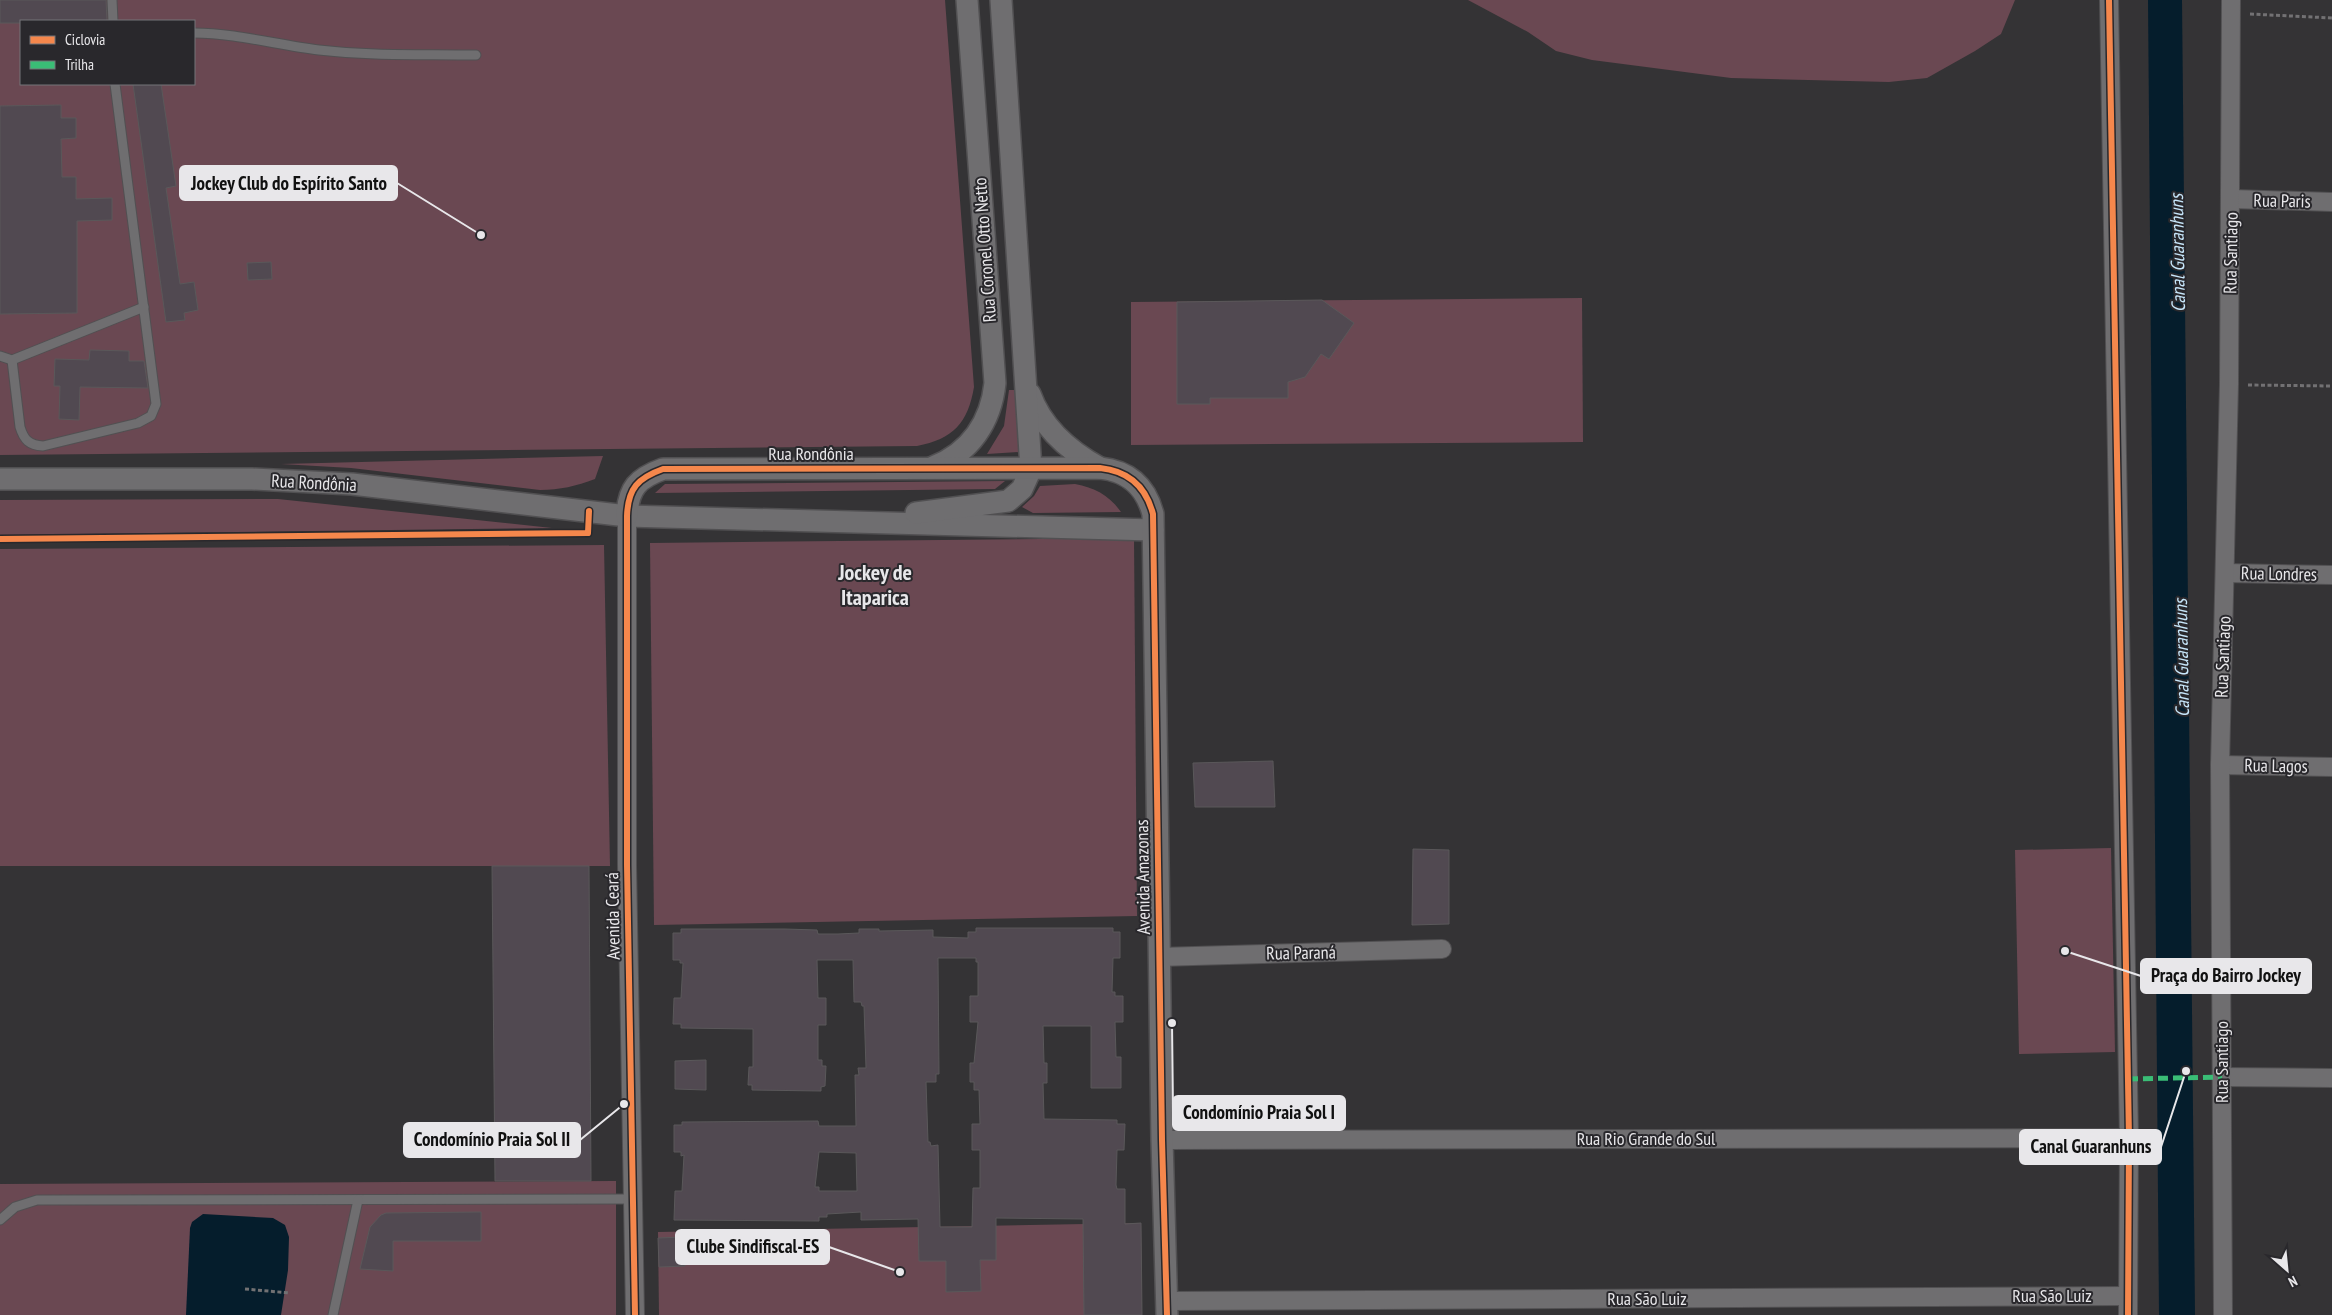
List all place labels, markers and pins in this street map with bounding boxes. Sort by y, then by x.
callout: Jockey Club do Espírito Santo [180,166,397,200]
callout: Praça do Bairro Jockey [2141,959,2311,993]
callout: Condomínio Praia Sol I [1173,1096,1345,1130]
callout: Condomínio Praia Sol II [404,1123,580,1157]
callout: Canal Guaranhuns [2020,1130,2161,1164]
callout: Clube Sindifiscal-ES [676,1230,829,1264]

